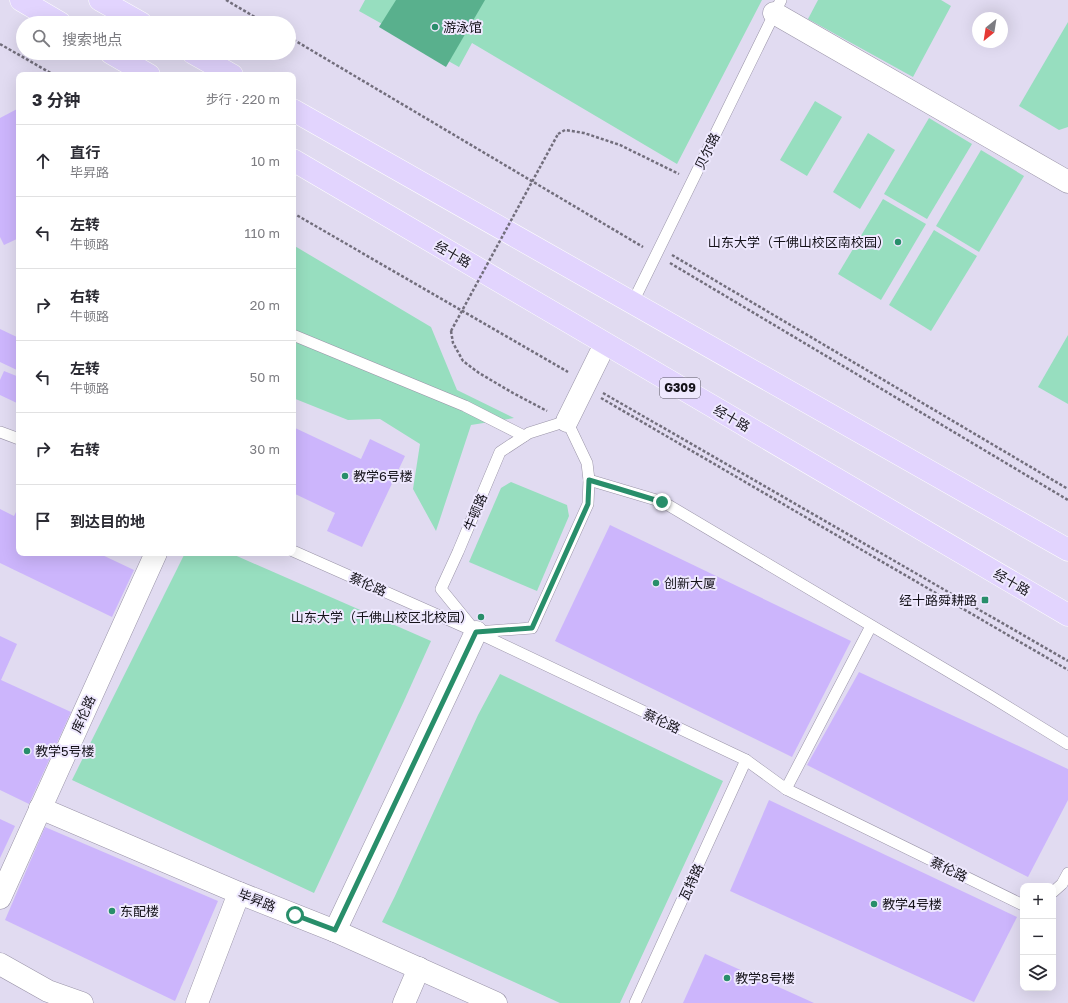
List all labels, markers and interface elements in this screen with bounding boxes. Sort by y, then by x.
north arrow [972,12,1008,48]
search box [16,16,296,60]
place label: 游泳馆 [443,19,482,35]
marker: 游泳馆 [430,22,440,32]
icon: search [30,27,52,49]
text: 搜索地点 [62,30,122,48]
text: 3 分钟 [32,89,81,110]
text: 步行 · 220 m [206,91,280,107]
street label: 贝尔路 [691,130,723,172]
text: 直行 [70,143,100,161]
icon: ahead [32,150,54,172]
text: 10 m [251,153,280,169]
text: 毕昇路 [70,164,109,180]
text: 左转 [70,215,100,233]
icon: left [32,222,54,244]
text: 110 m [245,225,280,241]
place label: 山东大学（千佛山校区南校园） [708,234,890,250]
text: 牛顿路 [70,236,109,252]
street label: 经十路 [432,237,474,271]
marker: 山东大学（千佛山校区南校园） [893,237,903,247]
text: 右转 [70,287,100,305]
icon: right [32,294,54,316]
text: 20 m [250,297,280,313]
text: 牛顿路 [70,308,109,324]
text: 左转 [70,359,100,377]
icon: left [32,366,54,388]
text: 50 m [250,369,280,385]
road number: G309 [660,378,700,398]
text: 牛顿路 [70,380,109,396]
street label: 经十路 [711,401,753,435]
icon: right [32,438,54,460]
text: 右转 [70,440,100,458]
text: 30 m [250,441,280,457]
place label: 教学6号楼 [353,468,413,484]
marker: 教学6号楼 [340,471,350,481]
street label: 牛顿路 [460,491,490,533]
route end [653,493,671,511]
icon: arrive [32,510,54,532]
text: 到达目的地 [70,512,145,530]
street label: 经十路 [991,565,1033,599]
street label: 蔡伦路 [347,569,389,599]
place label: 创新大厦 [664,575,716,591]
marker: 创新大厦 [651,578,661,588]
place label: 经十路舜耕路 [899,592,977,608]
marker: 经十路舜耕路 [980,595,990,605]
place label: 山东大学（千佛山校区北校园） [291,609,473,625]
marker: 山东大学（千佛山校区北校园） [476,612,486,622]
street label: 库伦路 [68,693,98,735]
street label: 蔡伦路 [641,706,683,736]
place label: 教学5号楼 [35,743,95,759]
marker: 教学5号楼 [22,746,32,756]
street label: 蔡伦路 [928,853,970,885]
street label: 瓦特路 [676,861,706,903]
map controls [1020,883,1056,991]
button: + [1020,883,1056,919]
street label: 毕昇路 [236,886,278,914]
place label: 教学4号楼 [882,896,942,912]
marker: 教学4号楼 [869,899,879,909]
place label: 东配楼 [120,903,159,919]
marker: 东配楼 [107,906,117,916]
route start [286,906,304,924]
button: − [1020,919,1056,955]
button: layers [1020,955,1056,991]
place label: 教学8号楼 [735,970,795,986]
marker: 教学8号楼 [722,973,732,983]

